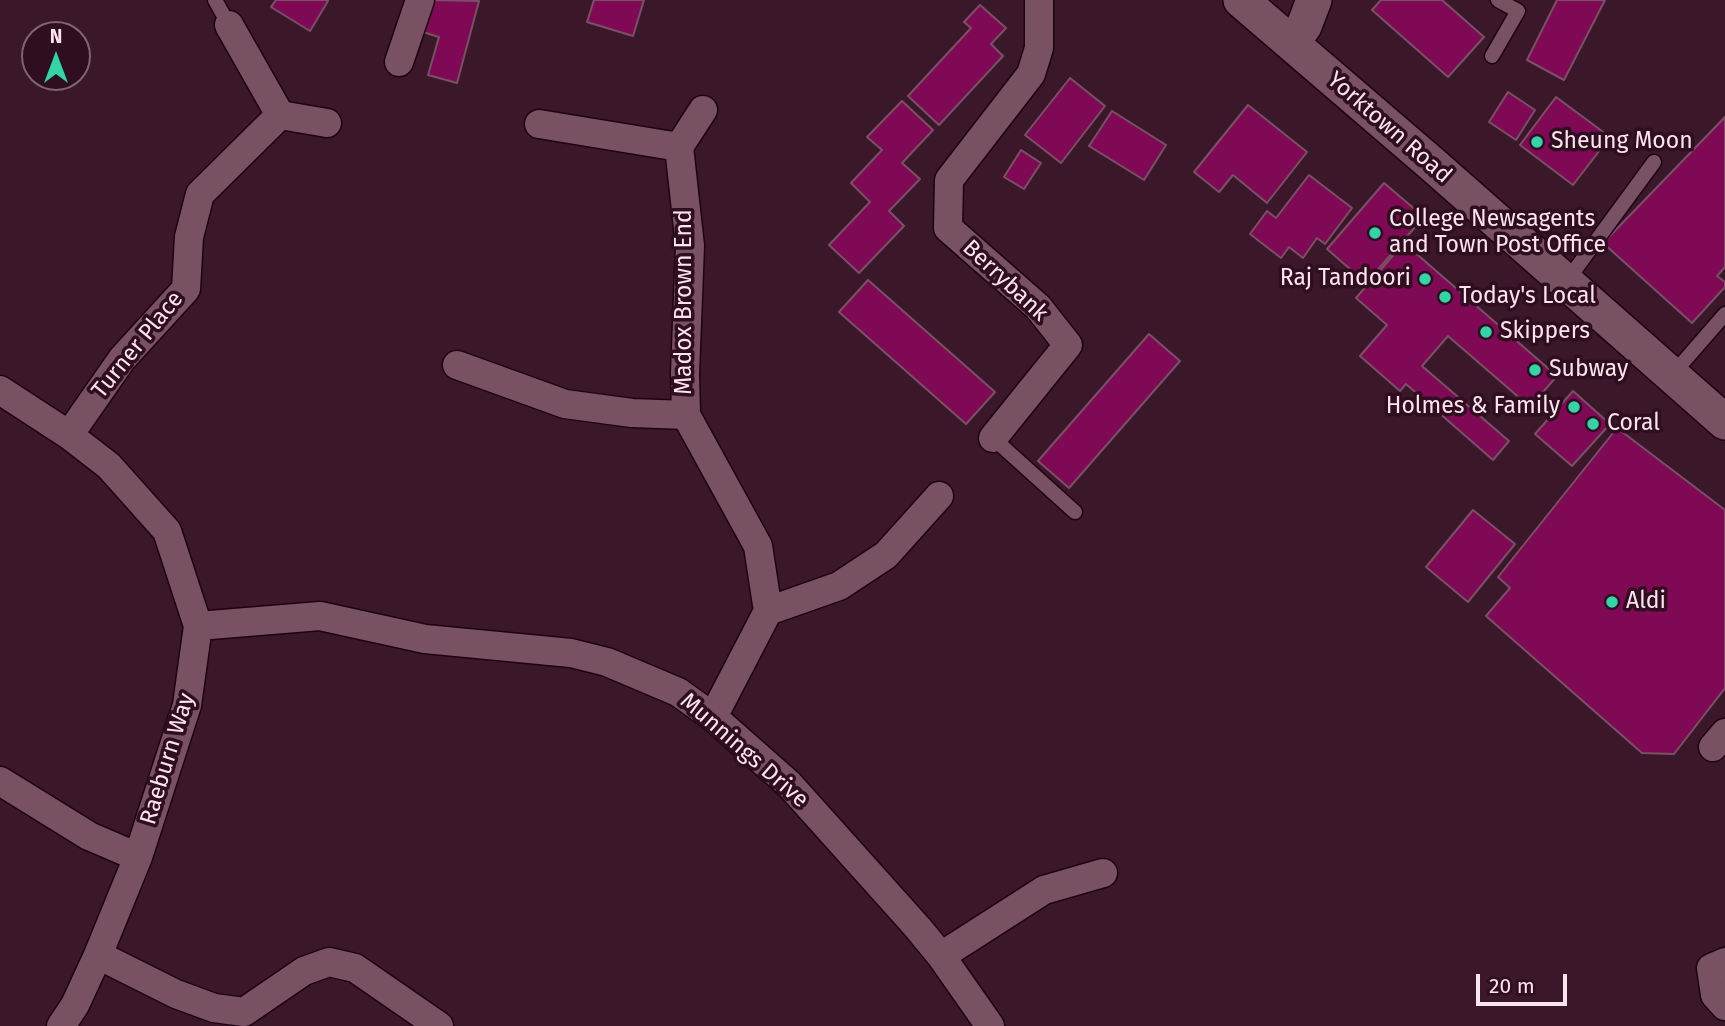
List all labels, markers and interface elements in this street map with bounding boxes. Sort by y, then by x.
north arrow [21,21,91,91]
text: N [50,25,62,48]
street label: Yorktown Road [1321,66,1457,190]
place label: Sheung Moon [1551,128,1693,156]
marker: Sheung Moon [1529,134,1545,150]
place label: College Newsagents and Town Post Office [1389,206,1606,260]
street label: Madox Brown End [671,209,699,395]
marker: College Newsagents and Town Post Office [1367,225,1383,241]
street label: Berrybank [957,234,1053,328]
place label: Raj Tandoori [1280,265,1411,293]
marker: Raj Tandoori [1417,271,1433,287]
place label: Today's Local [1459,283,1596,311]
street label: Turner Place [87,286,189,404]
marker: Today's Local [1437,289,1453,305]
place label: Skippers [1500,318,1590,346]
marker: Skippers [1478,324,1494,340]
place label: Subway [1549,356,1628,384]
marker: Subway [1527,362,1543,378]
place label: Holmes & Family [1386,393,1560,421]
marker: Holmes & Family [1566,399,1582,415]
place label: Coral [1607,410,1660,438]
marker: Coral [1585,416,1601,432]
place label: Aldi [1626,588,1666,616]
marker: Aldi [1604,594,1620,610]
street label: Munnings Drive [674,688,814,814]
street label: Raeburn Way [135,690,201,828]
scale bar [1480,960,1571,1004]
text: 20 m [1489,973,1535,999]

